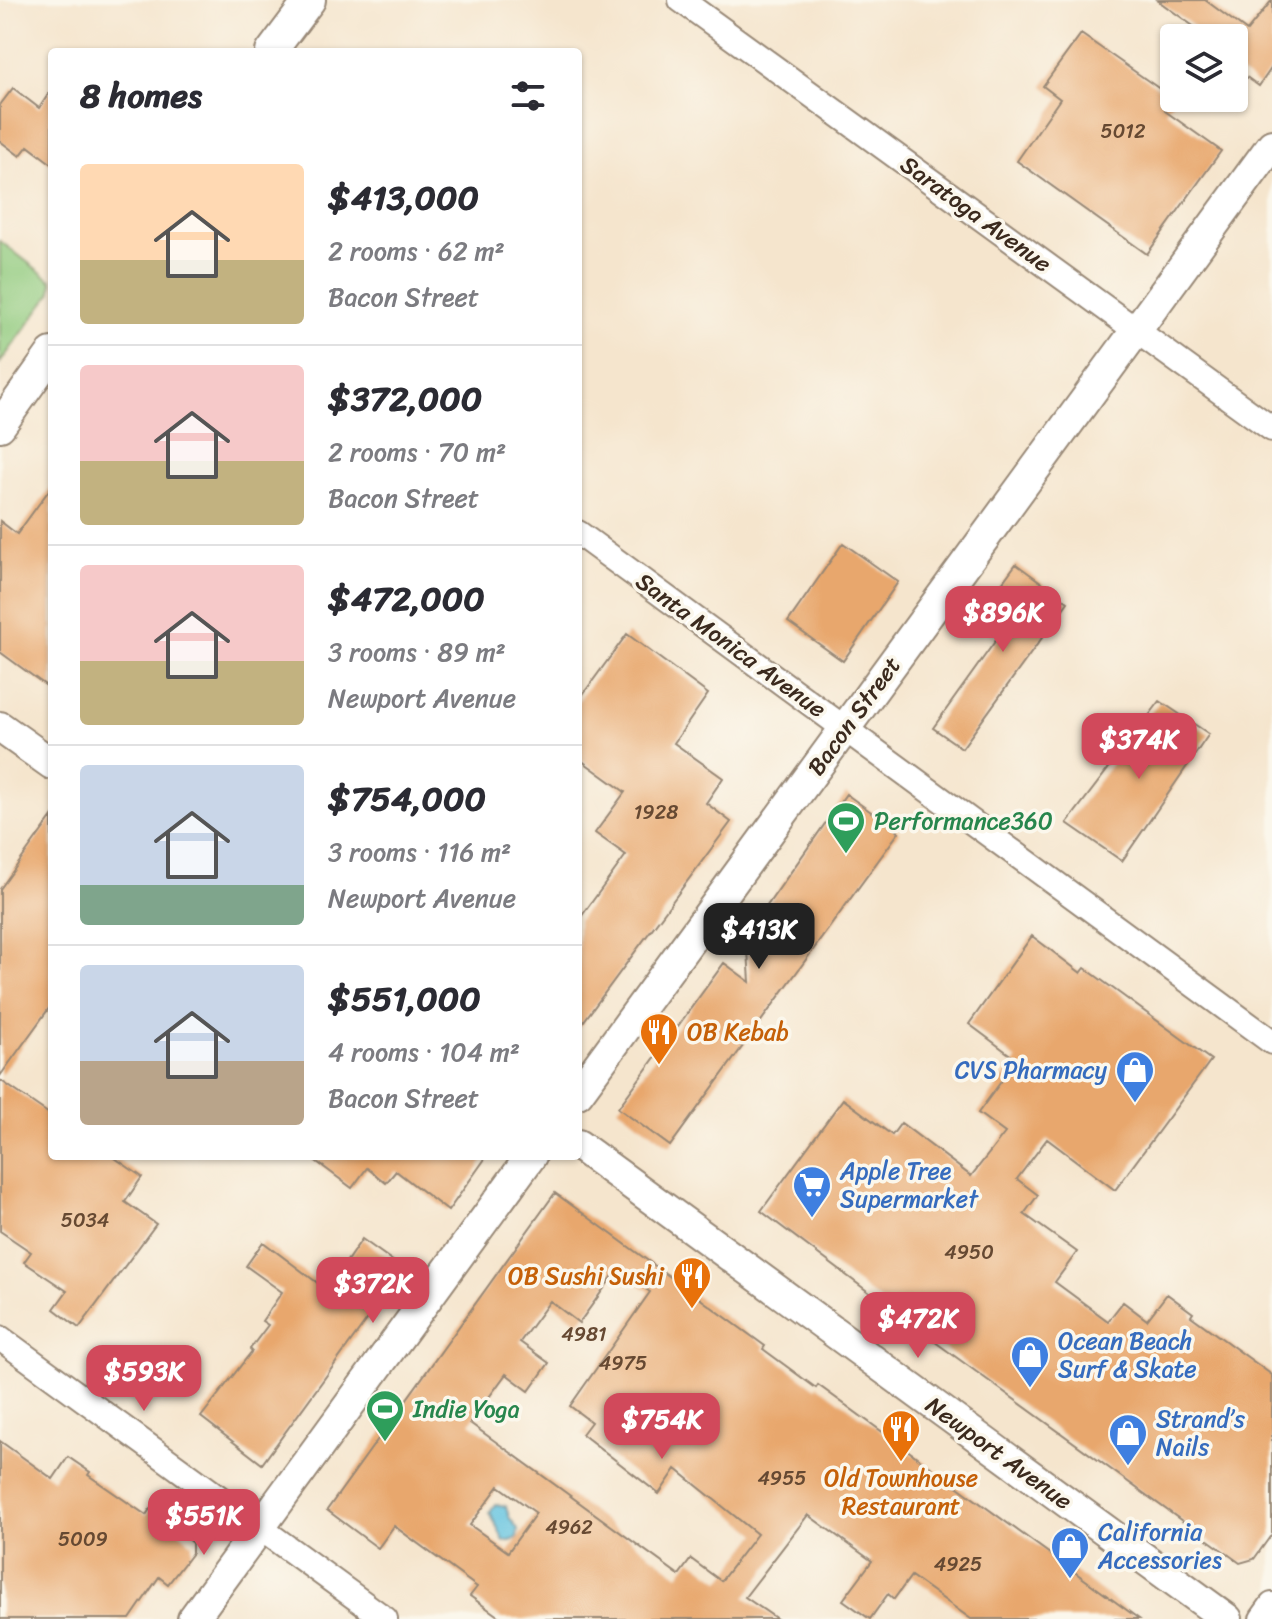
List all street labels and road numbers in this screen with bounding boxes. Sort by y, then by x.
street label: Saratoga Avenue [891,144,1061,284]
street label: Santa Monica Avenue [626,561,836,729]
street label: Bacon Street [796,647,912,785]
street label: Newport Avenue [916,1385,1082,1521]

